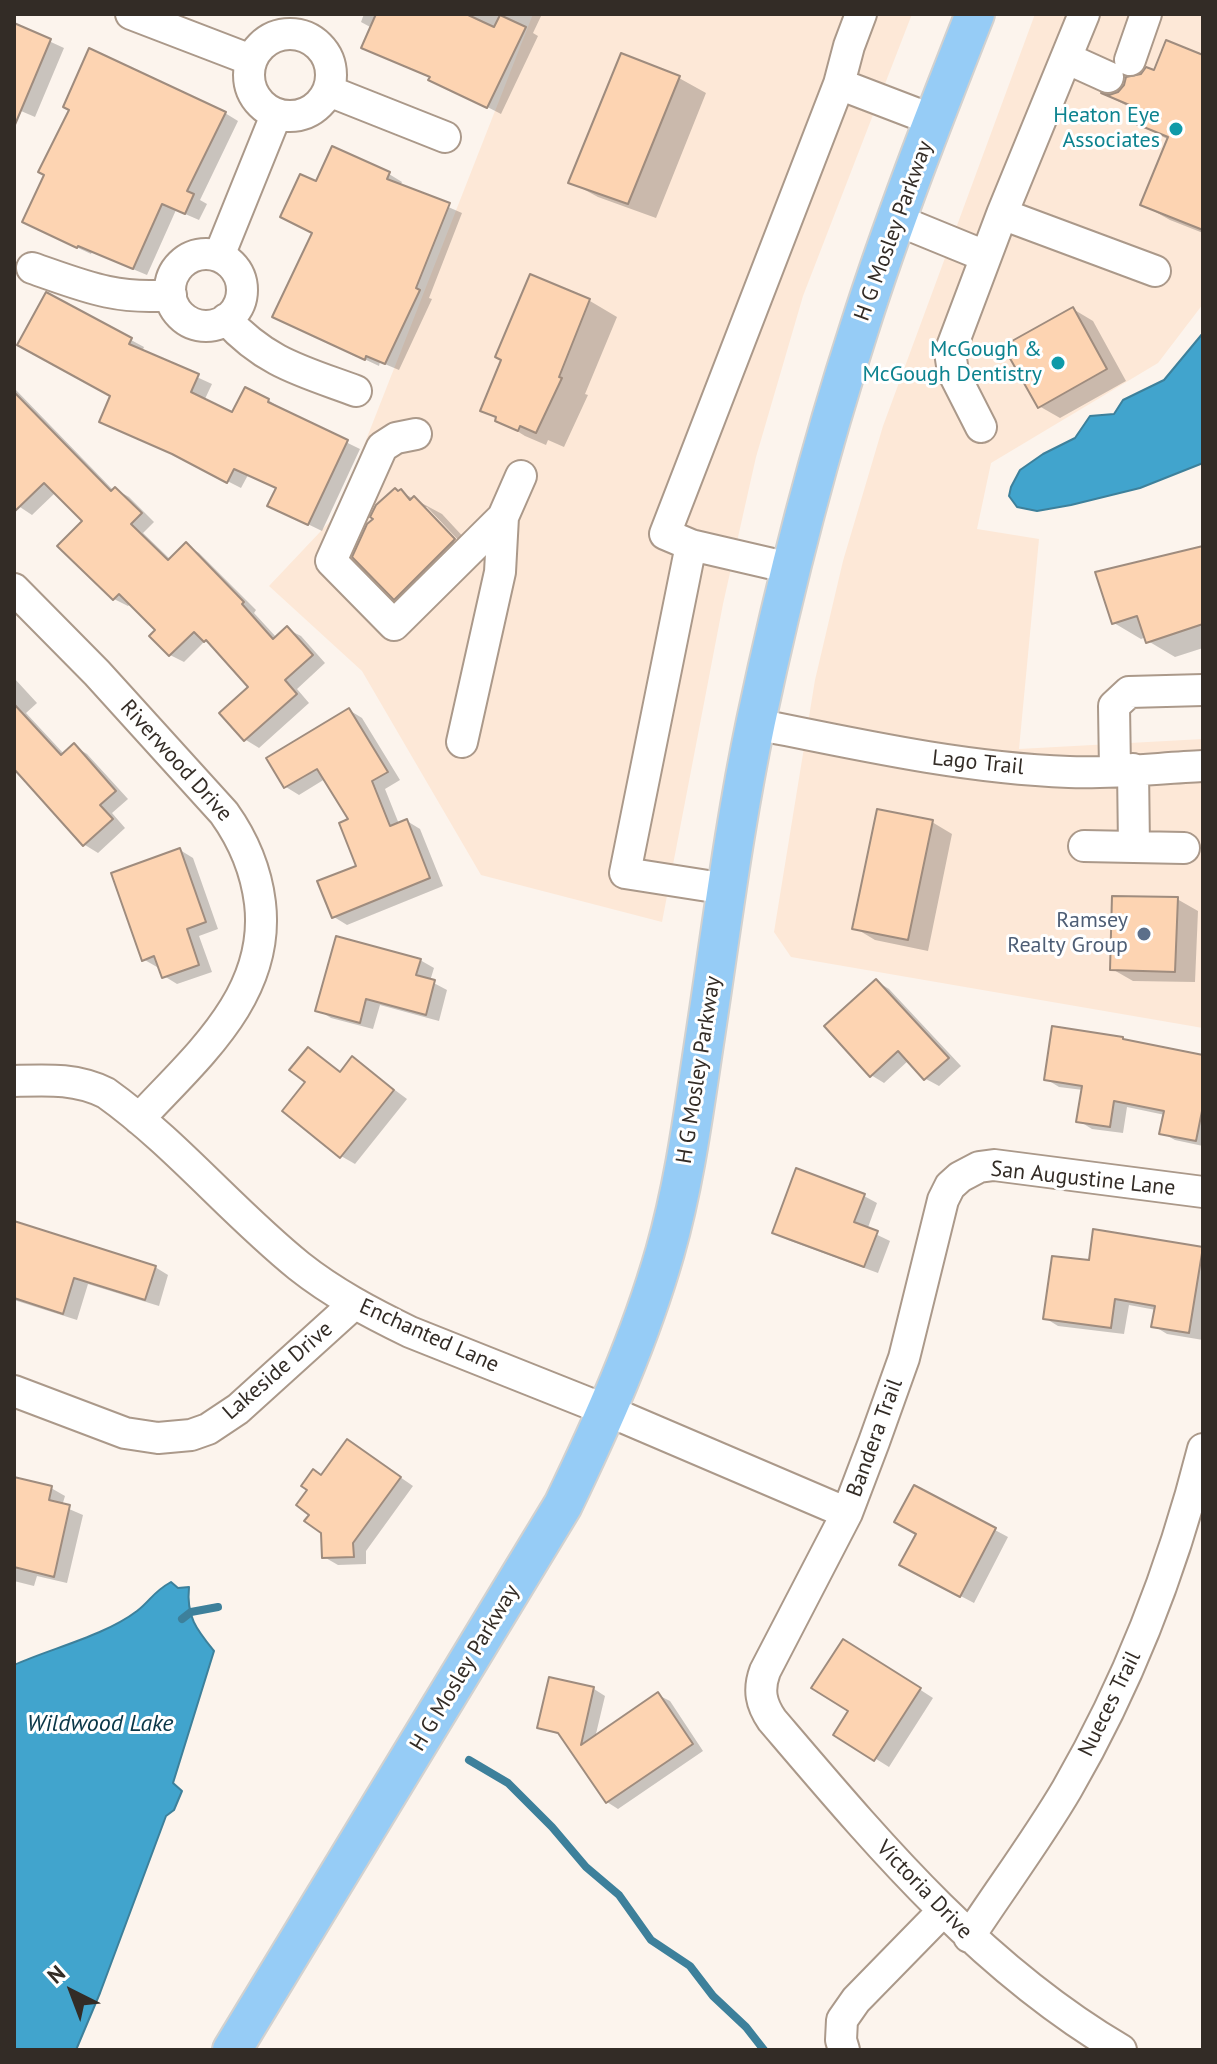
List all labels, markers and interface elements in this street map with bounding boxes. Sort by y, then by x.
place label: Heaton Eye Associates [1053,103,1160,154]
marker: Heaton Eye Associates [1167,120,1185,138]
street label: H G Mosley Parkway [849,137,939,325]
place label: McGough & McGough Dentistry [862,337,1042,388]
marker: McGough & McGough Dentistry [1049,354,1067,372]
street label: Riverwood Drive [114,695,238,827]
street label: Lago Trail [931,745,1025,781]
place label: Ramsey Realty Group [1007,908,1128,960]
marker: Ramsey Realty Group [1135,925,1153,943]
street label: H G Mosley Parkway [671,974,727,1166]
street label: San Augustine Lane [989,1156,1177,1202]
street label: Enchanted Lane [355,1293,503,1379]
street label: Lakeside Drive [218,1316,338,1426]
street label: Bandera Trail [841,1375,909,1501]
street label: H G Mosley Parkway [405,1580,525,1756]
street label: Nueces Trail [1073,1647,1147,1761]
water label: Wildwood Lake [27,1710,173,1738]
street label: Victoria Drive [870,1835,978,1945]
north arrow [32,1952,112,2032]
text: N [41,1959,71,1989]

